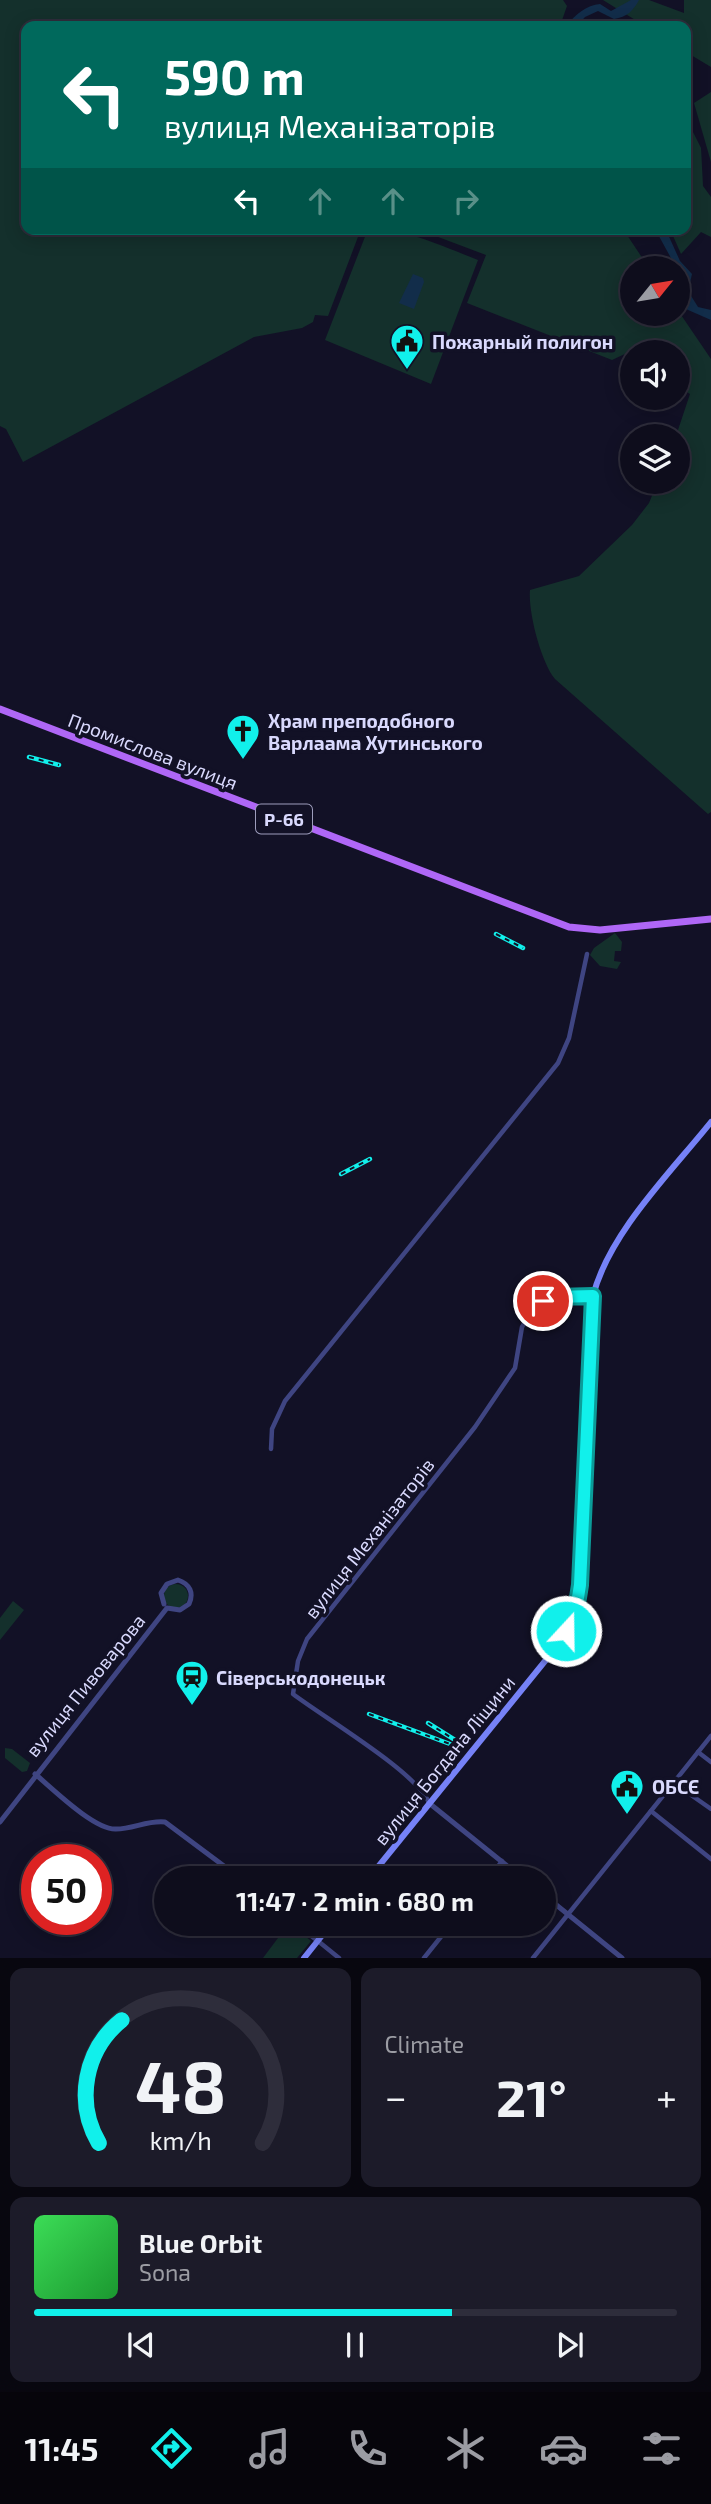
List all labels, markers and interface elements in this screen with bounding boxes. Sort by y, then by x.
text: 590 m [164,46,305,105]
icon: left [49,49,140,140]
text: вулиця Механізаторів [164,106,496,144]
icon: left [228,182,266,220]
icon: ahead [301,182,339,220]
icon: ahead [374,182,412,220]
icon: right [447,182,485,220]
north arrow [620,256,690,326]
map controls [620,256,690,494]
public building icon: Пожарный полигон [388,322,426,371]
place label: Пожарный полигон [432,330,613,353]
button: sound [620,340,690,410]
button: layers [620,424,690,494]
street label: Промислова вулиця [65,708,241,795]
place label: Храм преподобного Варлаама Хутинського [268,709,483,754]
church icon: Храм преподобного Варлаама Хутинського [224,712,262,761]
road number: Р-66 [256,804,312,834]
pin [513,1271,573,1331]
icon: arrive [524,1282,562,1320]
street label: вулиця Механізаторів [299,1453,439,1623]
position arrow [529,1594,603,1668]
street label: вулиця Пивоварова [20,1609,150,1762]
station icon: Сіверськодонецьк [173,1658,211,1707]
place label: Сіверськодонецьк [216,1666,386,1689]
street label: вулиця Богдана Ліщини [369,1671,520,1850]
public building icon: ОБСЄ [608,1767,646,1816]
place label: ОБСЄ [652,1775,699,1798]
speed limit sign: 50 [21,1844,112,1935]
text: 11:47 · 2 min · 680 m [236,1885,474,1916]
text: Climate [385,2030,464,2058]
text: 48 [134,2041,226,2129]
text: 21° [496,2065,567,2127]
text: − [385,2073,407,2119]
text: + [656,2073,677,2119]
text: km/h [149,2125,211,2155]
text: Blue Orbit [139,2227,262,2258]
text: Sona [139,2258,191,2286]
icon: previous [122,2326,160,2364]
icon: pause [336,2326,374,2364]
icon: next [551,2326,589,2364]
icon: directions [147,2424,196,2473]
icon: music [245,2424,294,2473]
icon: phone [343,2424,392,2473]
icon: climate [441,2424,490,2473]
icon: car [539,2424,588,2473]
icon: filters [637,2424,686,2473]
text: 11:45 [25,2429,98,2467]

